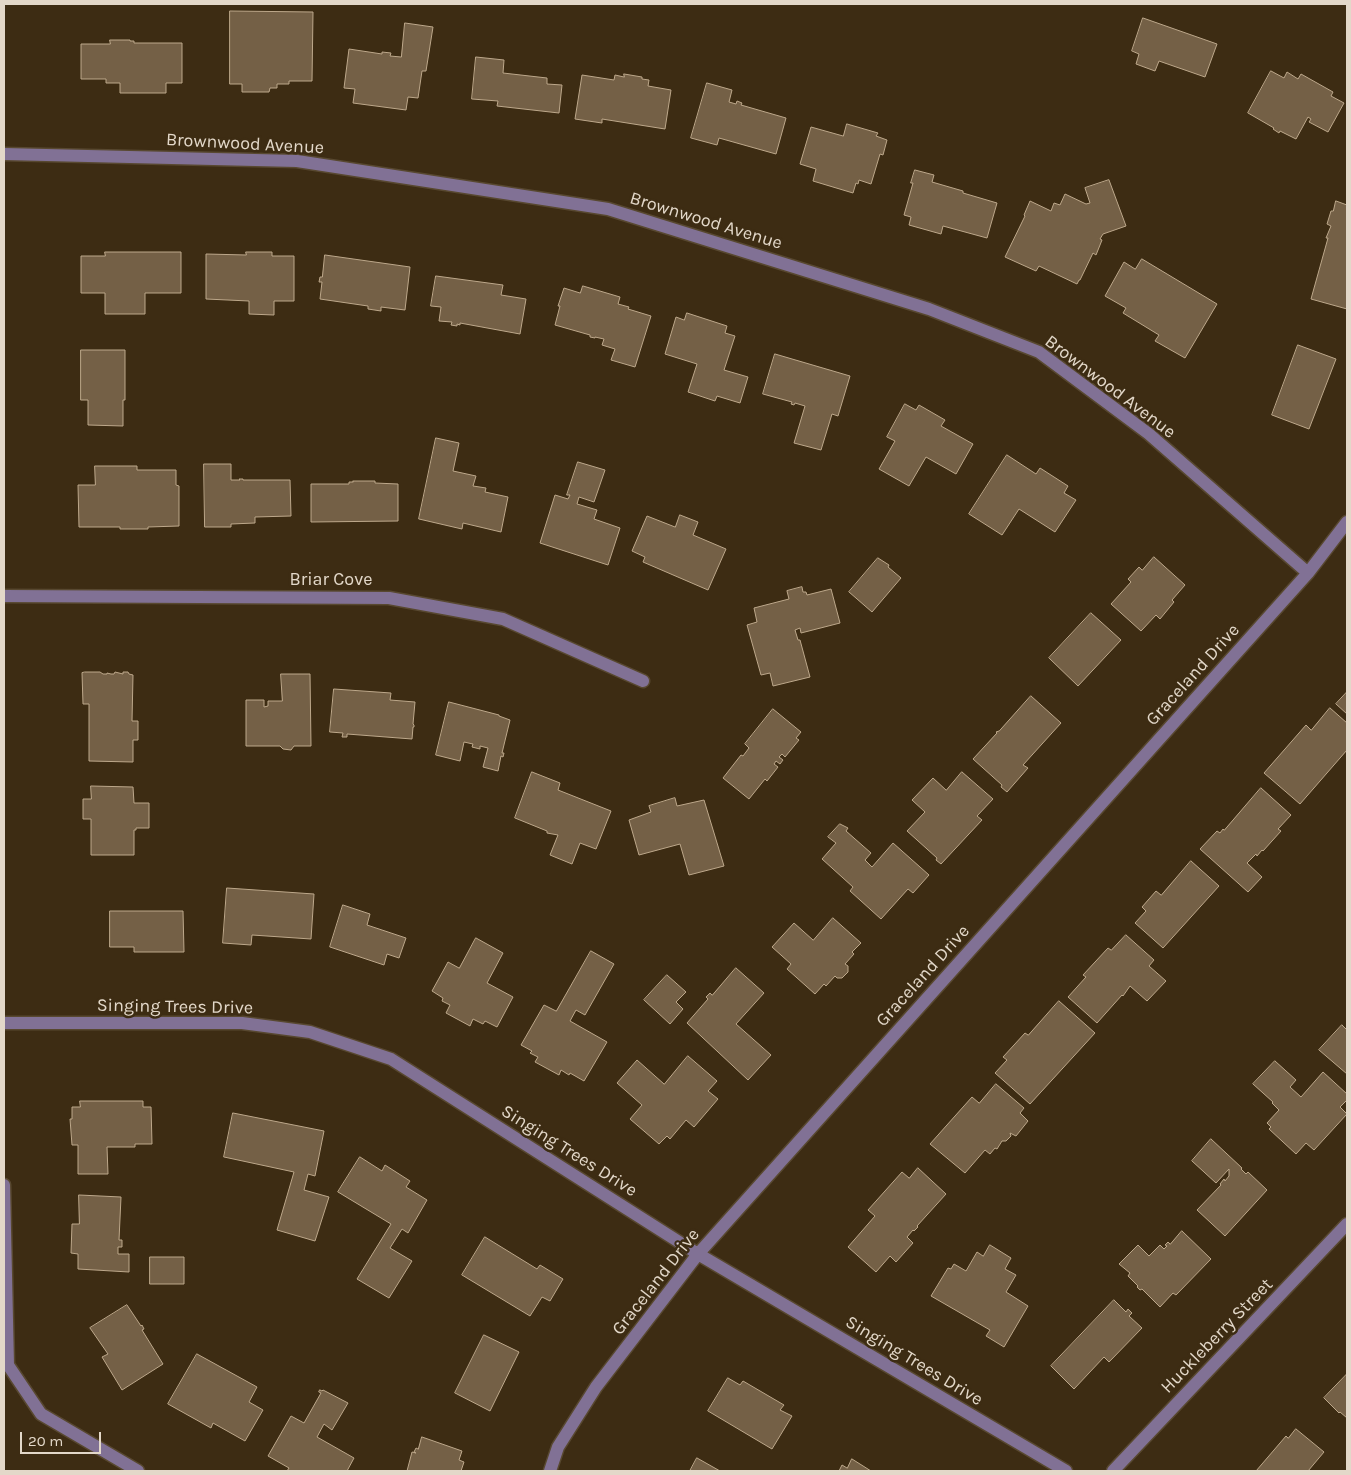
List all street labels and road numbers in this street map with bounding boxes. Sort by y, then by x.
street label: Brownwood Avenue [165,129,325,159]
street label: Brownwood Avenue [627,188,785,254]
street label: Brownwood Avenue [1040,331,1180,443]
street label: Briar Cove [290,569,372,591]
street label: Graceland Drive [1142,620,1244,730]
street label: Graceland Drive [872,921,974,1031]
street label: Singing Trees Drive [97,995,253,1019]
street label: Singing Trees Drive [497,1100,641,1202]
street label: Graceland Drive [608,1224,704,1340]
street label: Huckleberry Street [1157,1274,1277,1398]
street label: Singing Trees Drive [841,1311,987,1411]

